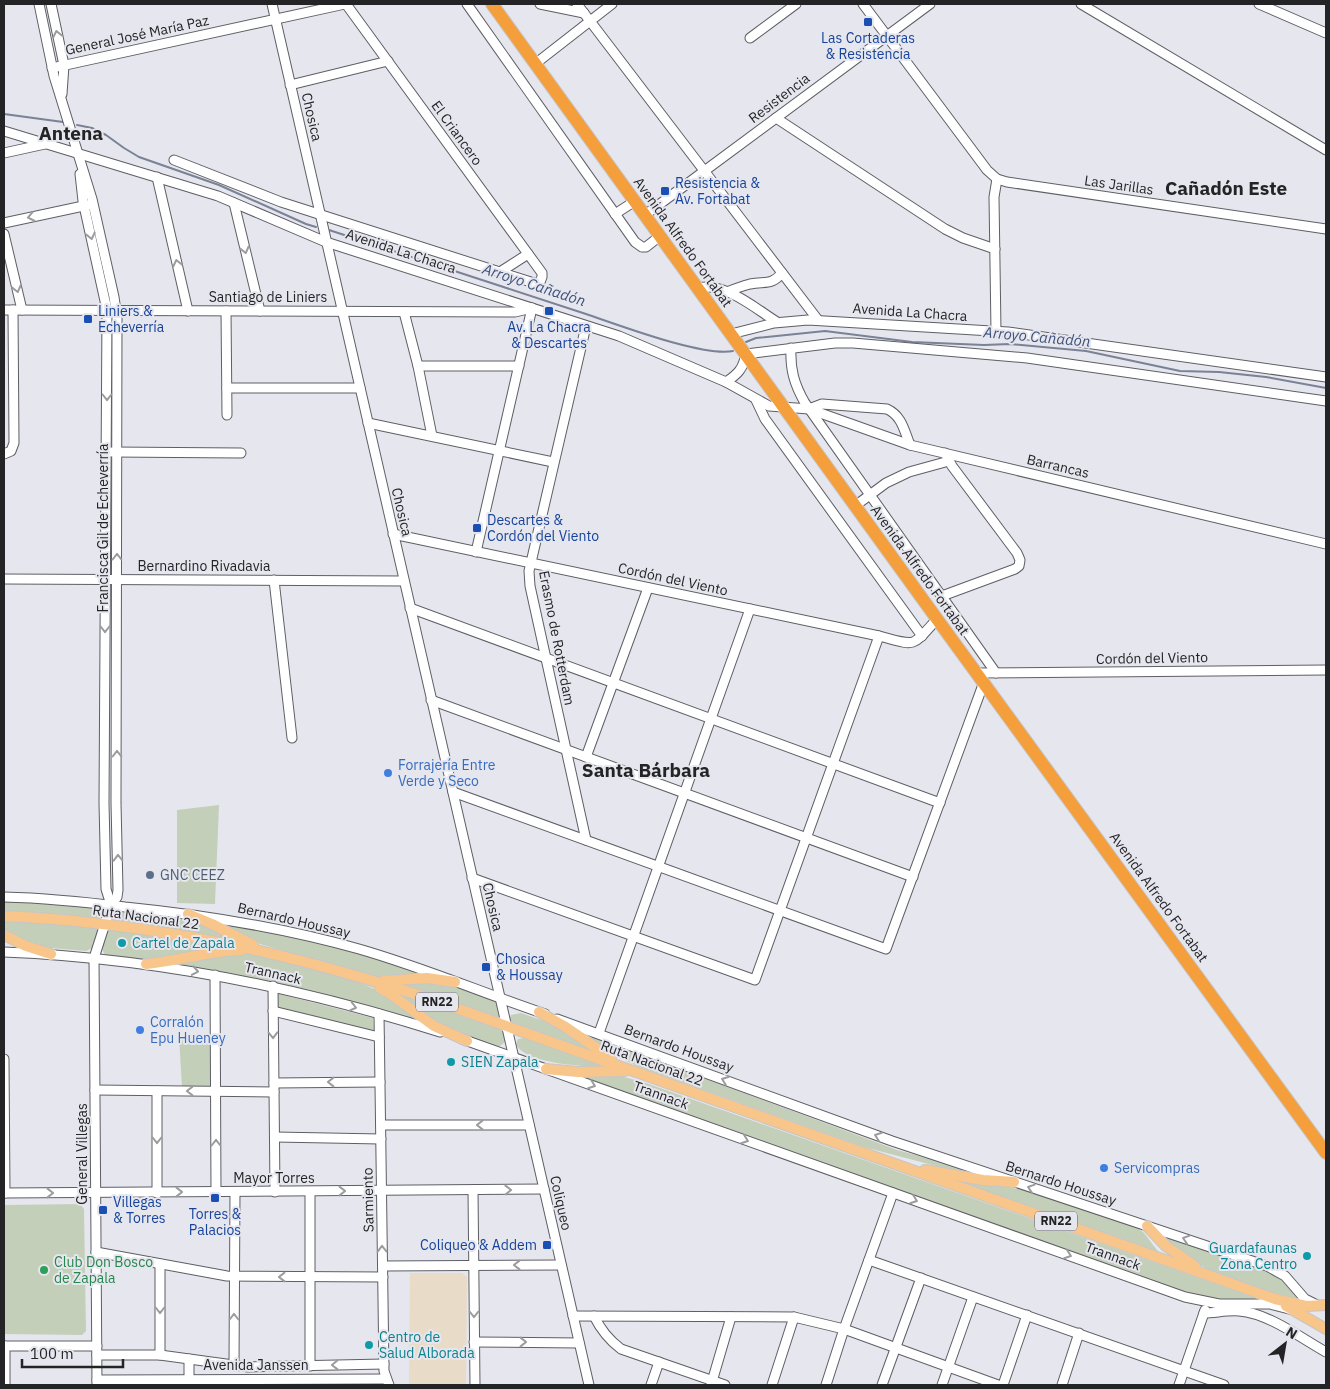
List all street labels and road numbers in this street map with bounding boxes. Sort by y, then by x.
street label: General José María Paz [64,11,211,59]
street label: Resistencia [745,69,814,127]
street label: Chosica [298,91,326,144]
street label: El Criancero [428,97,487,169]
street label: Las Jarillas [1083,171,1155,199]
street label: Avenida Alfredo Fortabat [630,173,736,311]
street label: Avenida La Chacra [344,225,459,277]
street label: Santiago de Liniers [209,288,327,306]
street label: Avenida La Chacra [852,299,969,325]
street label: Francisca Gil de Echeverría [94,443,112,613]
street label: Barrancas [1025,450,1091,482]
street label: Chosica [388,486,416,539]
street label: Avenida Alfredo Fortabat [867,501,973,639]
street label: Bernardino Rivadavia [137,557,271,575]
street label: Cordón del Viento [616,559,730,599]
street label: Erasmo de Rotterdam [535,569,579,707]
street label: Cordón del Viento [1096,648,1208,668]
street label: Avenida Alfredo Fortabat [1106,828,1212,966]
street label: Chosica [479,881,507,934]
street label: Bernardo Houssay [236,898,352,942]
street label: Ruta Nacional 22 [91,901,201,933]
street label: Trannack [243,958,304,988]
road number: RN22 [416,992,458,1012]
street label: Bernardo Houssay [622,1020,736,1076]
street label: Ruta Nacional 22 [598,1036,706,1090]
street label: Trannack [631,1077,692,1114]
street label: General Villegas [73,1103,91,1205]
street label: Bernardo Houssay [1003,1157,1119,1209]
street label: Sarmiento [358,1167,378,1233]
street label: Mayor Torres [233,1169,315,1187]
street label: Coliqueo [546,1174,576,1232]
road number: RN22 [1035,1212,1077,1230]
street label: Trannack [1083,1238,1144,1275]
street label: Avenida Janssen [203,1356,309,1374]

